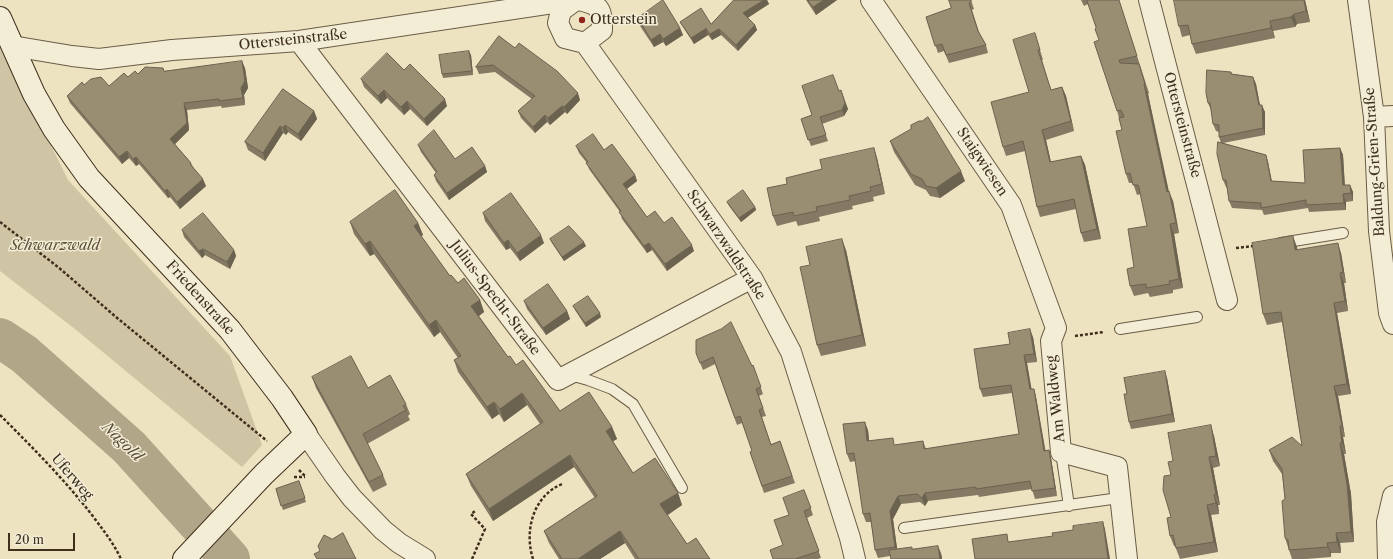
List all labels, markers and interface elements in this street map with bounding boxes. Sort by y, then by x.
place label: Otterstein [590,12,657,28]
marker: Otterstein [577,15,587,25]
street label: Ottersteinstraße [238,26,348,54]
street label: Ottersteinstraße [1160,70,1204,180]
street label: Baldung-Grien-Straße [1361,87,1389,237]
street label: Staigwiesen [953,125,1011,199]
street label: Schwarzwaldstraße [683,187,769,303]
street label: Julius-Specht-Straße [446,237,544,359]
park label: Schwarzwald [10,238,100,254]
street label: Friedenstraße [162,257,238,339]
street label: Am Waldweg [1043,355,1069,443]
water label: Nagold [98,418,146,466]
street label: Uferweg [47,451,97,503]
scale bar [10,525,77,551]
text: 20 m [15,532,44,547]

